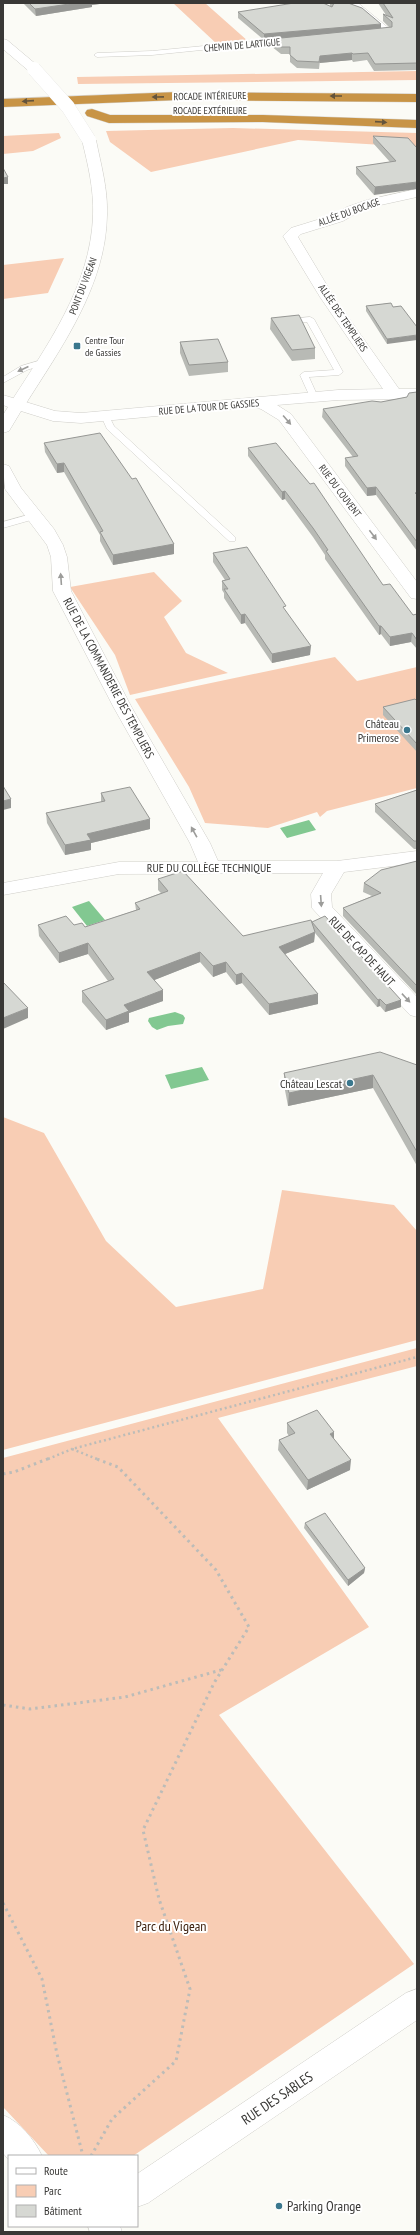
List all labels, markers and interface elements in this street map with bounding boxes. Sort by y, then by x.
street label: CHEMIN DE LARTIGUE [203,35,281,55]
street label: ROCADE INTÉRIEURE [173,89,247,103]
one-way arrow [152,93,164,100]
one-way arrow [329,93,342,99]
one-way arrow [22,98,34,105]
street label: ROCADE EXTÉRIEURE [173,104,247,117]
one-way arrow [375,119,388,125]
street label: ALLÉE DU BOCAGE [316,195,382,229]
street label: PONT DU VIGEAN [66,256,100,316]
street label: ALLÉE DES TEMPLIERS [316,282,370,354]
place label: Centre Tour de Gassies [85,334,124,359]
marker: Centre Tour de Gassies [72,341,82,351]
one-way arrow [18,366,29,372]
street label: RUE DE LA TOUR DE GASSIES [158,396,260,418]
one-way arrow [282,415,291,426]
street label: RUE DU COUVENT [316,462,364,520]
one-way arrow [369,530,377,541]
one-way arrow [57,573,64,585]
street label: RUE DE LA COMMANDERIE DES TEMPLIERS [60,595,158,761]
place label: Château Primerose [358,716,399,745]
marker: Château Primerose [402,725,412,735]
one-way arrow [190,826,197,837]
street label: RUE DU COLLÈGE TECHNIQUE [147,860,271,875]
one-way arrow [318,895,325,907]
street label: RUE DE CAP DE HAUT [326,913,399,989]
one-way arrow [401,993,411,1003]
place label: Château Lescat [280,1076,343,1091]
marker: Château Lescat [345,1078,355,1088]
park label: Parc du Vigean [136,1917,206,1935]
street label: RUE DES SABLES [238,2068,316,2128]
legend [8,2155,138,2227]
text: Route [44,2163,68,2178]
text: Parc [44,2183,62,2198]
place label: Parking Orange [287,2197,361,2215]
marker: Parking Orange [274,2201,284,2211]
text: Bâtiment [44,2203,82,2218]

